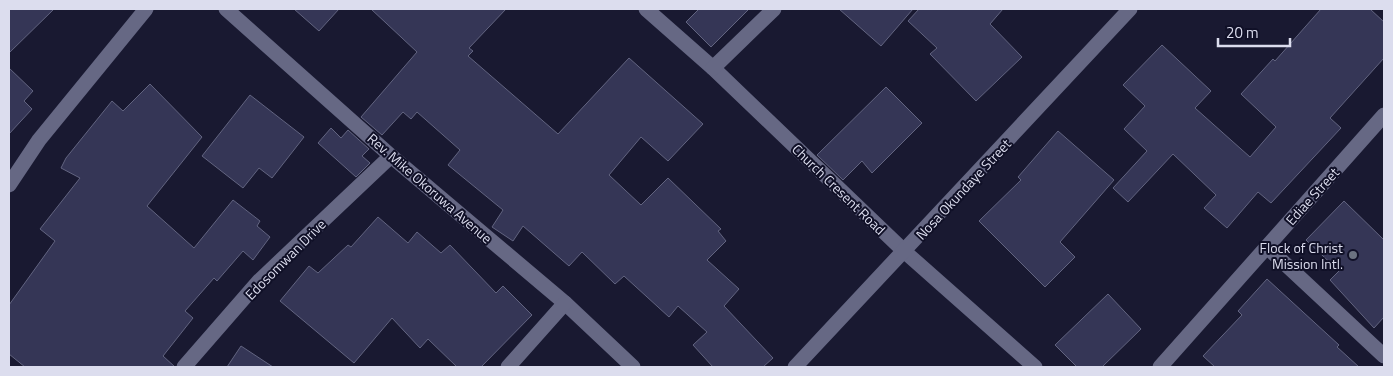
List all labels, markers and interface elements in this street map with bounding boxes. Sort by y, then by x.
scale bar [1218,15,1290,47]
text: 20 m [1226,21,1259,44]
street label: Rev. Mike Okoruwa Avenue [363,128,497,248]
street label: Nosa Okundaye Street [910,134,1016,244]
street label: Church Cresent Road [788,139,890,239]
street label: Ediae Street [1280,162,1344,230]
street label: Edosomwan Drive [240,214,330,304]
place label: Flock of Christ Mission Intl. [1260,237,1343,274]
marker: Flock of Christ Mission Intl. [1347,249,1359,261]

